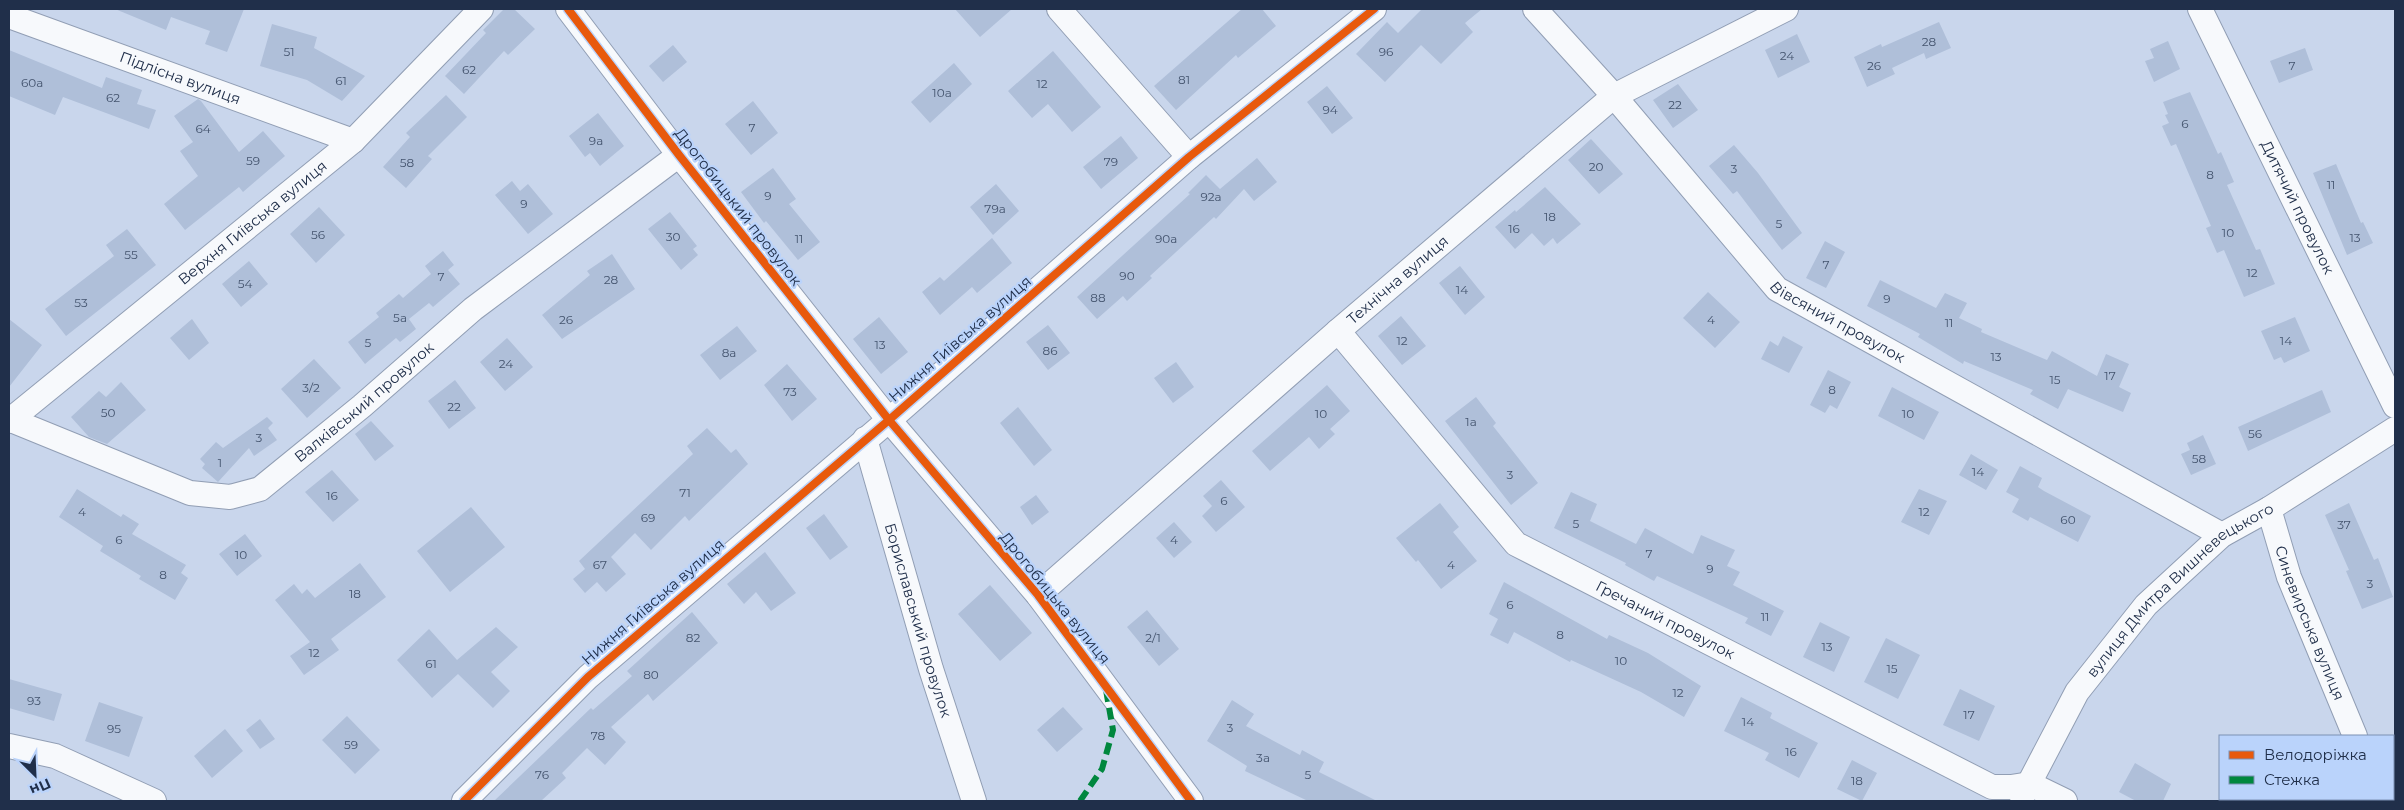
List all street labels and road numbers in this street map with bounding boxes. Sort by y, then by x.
street label: Підлісна вулиця [117,47,243,108]
street label: Дрогобицький провулок [671,124,806,290]
street label: Дитячий провулок [2257,137,2339,277]
street label: Верхня Гиївська вулиця [174,156,330,289]
street label: Технічна вулиця [1343,231,1452,328]
street label: Нижня Гиївська вулиця [884,271,1035,406]
street label: Вівсяний провулок [1766,277,1909,367]
street label: Валківський провулок [290,338,438,466]
street label: вулиця Дмитра Вишневецького [2082,498,2277,681]
street label: Бориславський провулок [881,521,956,720]
street label: Дрогобицька вулиця [996,528,1115,668]
street label: Нижня Гиївська вулиця [577,534,728,669]
street label: Синевирська вулиця [2271,543,2349,703]
street label: Гречаний провулок [1593,576,1738,663]

